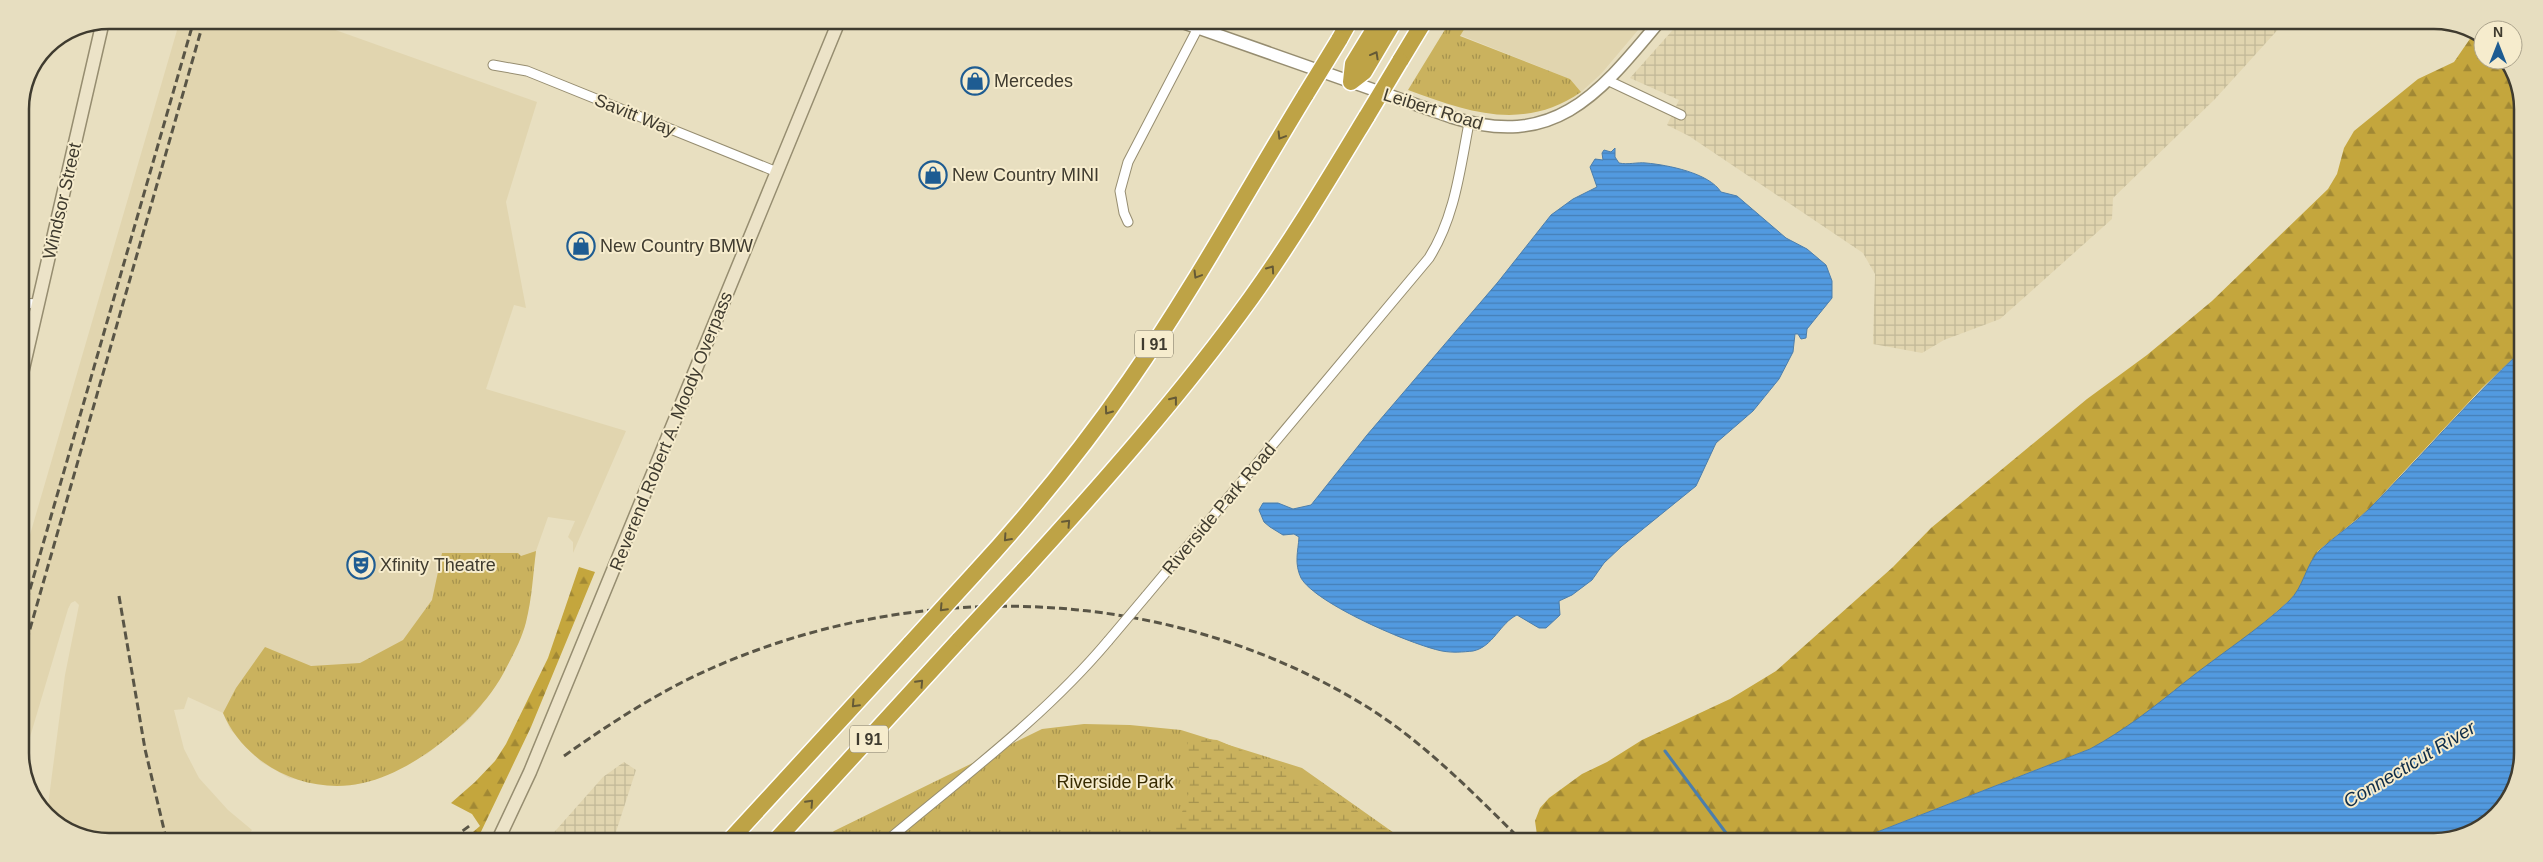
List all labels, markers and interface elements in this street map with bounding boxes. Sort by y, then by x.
north arrow [2473,20,2523,70]
text: N [2493,24,2503,40]
one-way arrow [1368,51,1378,60]
shop icon: Mercedes [960,66,990,96]
place label: Mercedes [994,71,1073,91]
street label: Leibert Road [1381,84,1485,134]
street label: Savitt Way [592,90,678,140]
one-way arrow [1277,130,1287,139]
street label: Windsor Street [39,141,85,261]
shop icon: New Country MINI [918,160,948,190]
place label: New Country MINI [952,165,1099,185]
shop icon: New Country BMW [566,231,596,261]
place label: New Country BMW [600,236,753,256]
one-way arrow [1265,266,1274,275]
one-way arrow [1193,269,1203,278]
street label: Reverend Robert A. Moody Overpass [606,289,736,573]
road number: I 91 [1135,330,1173,358]
one-way arrow [1168,397,1176,406]
one-way arrow [1105,405,1114,415]
street label: Riverside Park Road [1158,439,1280,579]
one-way arrow [1062,519,1071,528]
one-way arrow [1004,532,1013,541]
theatre icon: Xfinity Theatre [346,550,376,580]
place label: Xfinity Theatre [380,555,496,575]
one-way arrow [940,603,949,612]
one-way arrow [914,680,923,689]
one-way arrow [852,699,861,708]
water label: Connecticut River [2340,716,2480,812]
road number: I 91 [850,726,888,752]
park label: Riverside Park [1056,772,1175,792]
one-way arrow [804,799,813,808]

